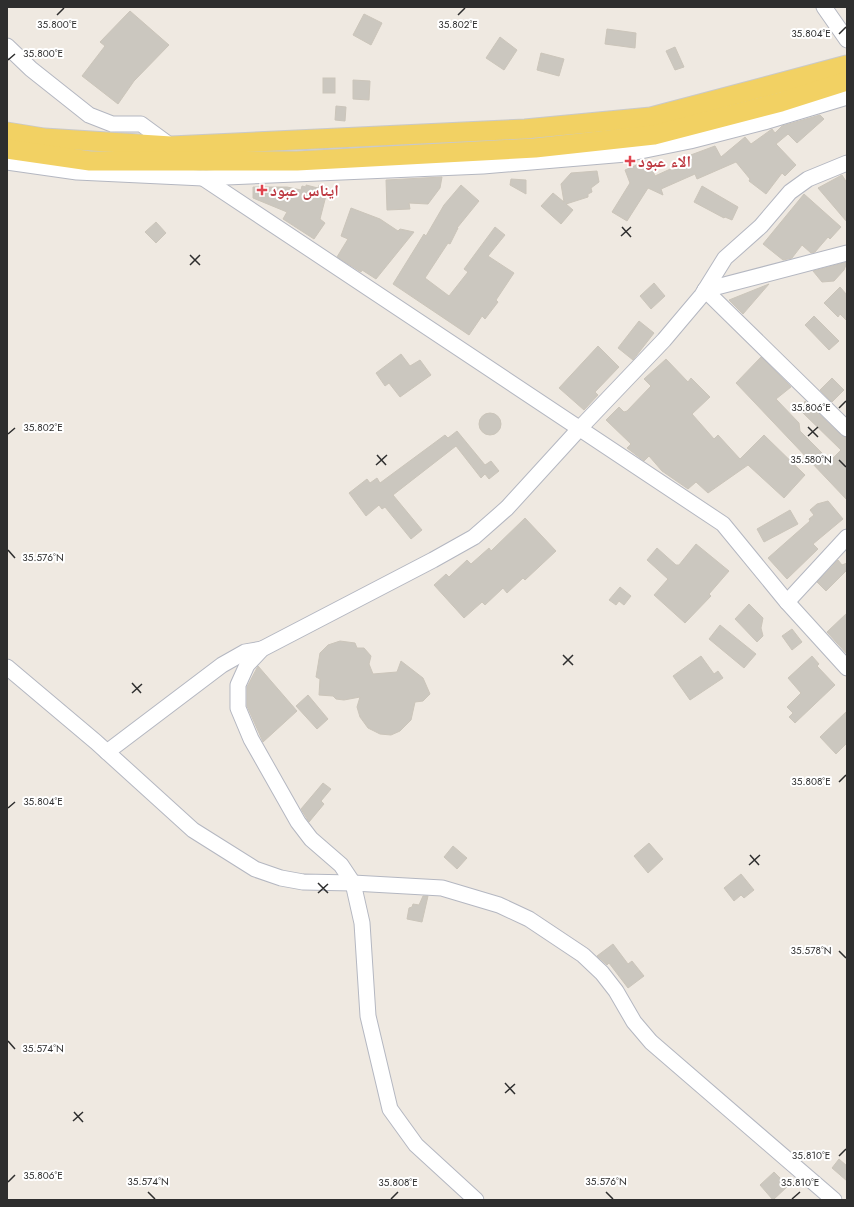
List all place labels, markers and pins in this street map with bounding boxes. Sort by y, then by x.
place label: الاء عبود [638,150,691,173]
marker: الاء عبود [625,156,635,166]
place label: ايناس عبود [270,179,339,202]
marker: ايناس عبود [257,185,267,195]

